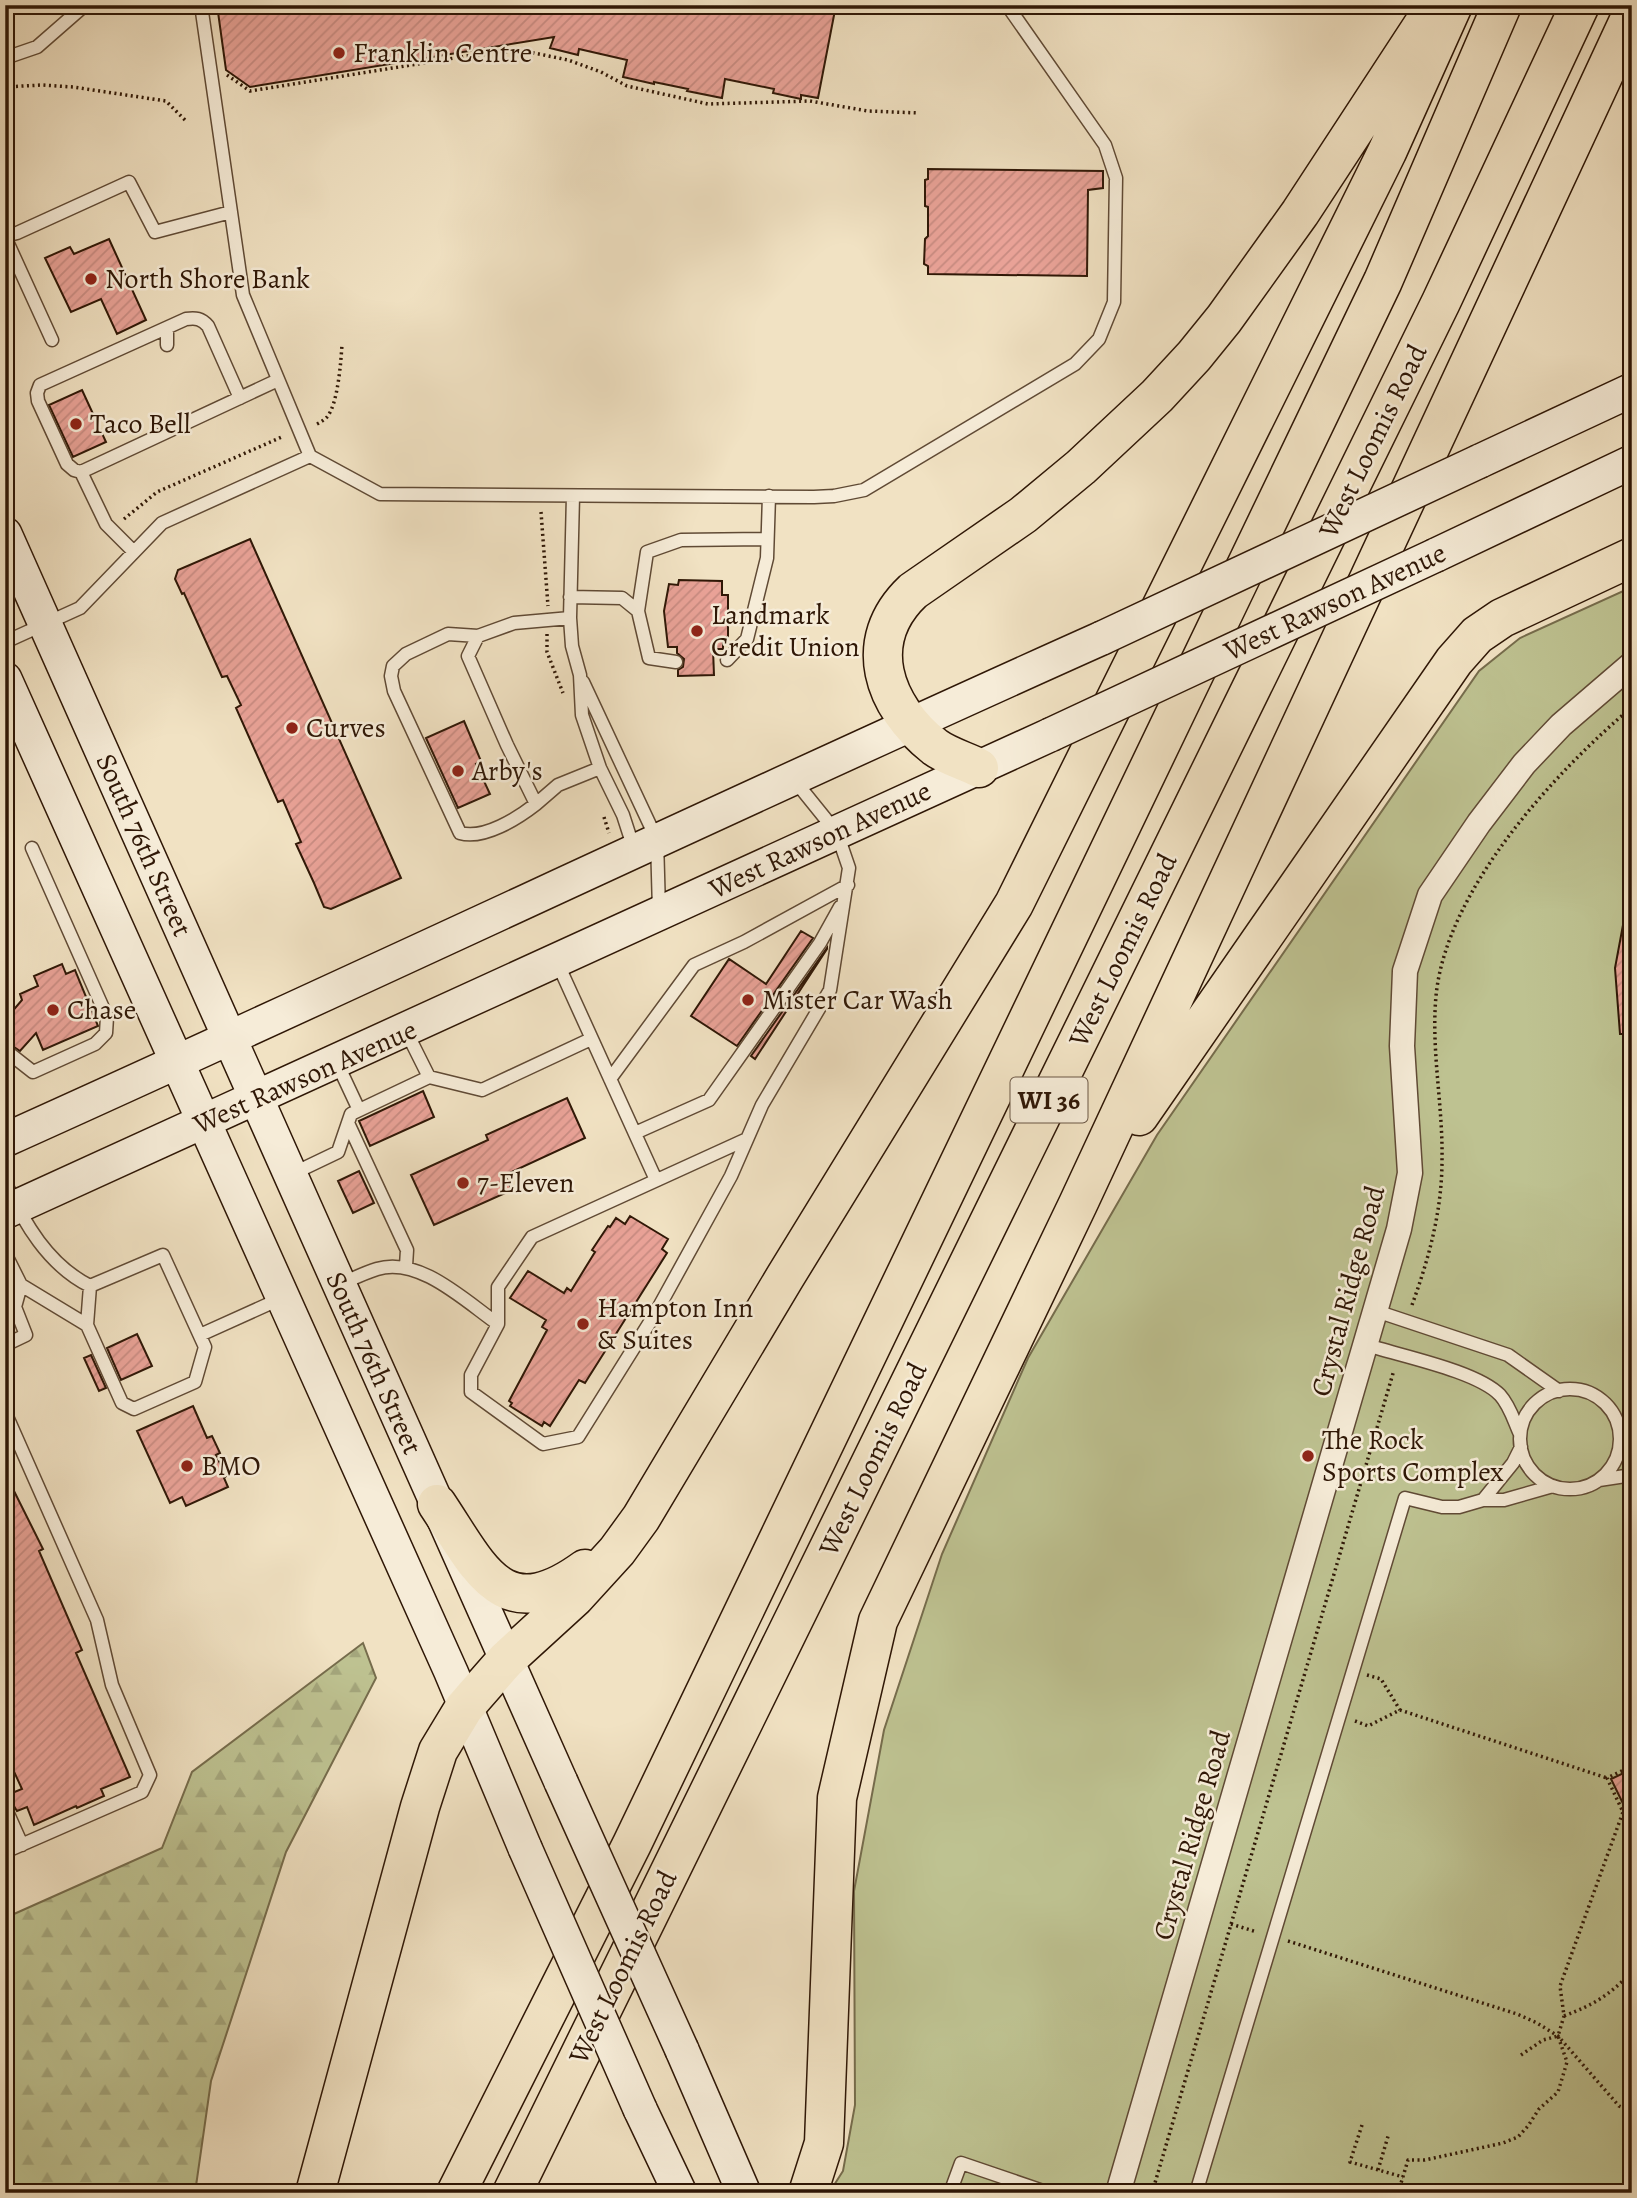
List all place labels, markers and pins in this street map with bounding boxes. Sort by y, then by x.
place label: Franklin Centre [353,34,532,72]
marker: Franklin Centre [331,45,347,61]
place label: North Shore Bank [105,260,310,298]
marker: North Shore Bank [83,271,99,287]
place label: Taco Bell [90,405,191,443]
marker: Taco Bell [68,416,84,432]
place label: Landmark Credit Union [711,596,860,666]
marker: Landmark Credit Union [689,623,705,639]
place label: Curves [306,709,386,747]
marker: Curves [284,720,300,736]
place label: Arby's [471,752,543,790]
marker: Arby's [450,763,466,779]
place label: Mister Car Wash [762,981,953,1019]
place label: Chase [67,991,136,1029]
marker: Mister Car Wash [740,992,756,1008]
marker: Chase [45,1002,61,1018]
place label: 7-Eleven [477,1164,574,1202]
marker: 7-Eleven [455,1175,471,1191]
place label: Hampton Inn & Suites [597,1289,753,1359]
marker: Hampton Inn & Suites [575,1316,591,1332]
place label: The Rock Sports Complex [1322,1421,1504,1491]
place label: BMO [201,1447,261,1485]
marker: The Rock Sports Complex [1300,1448,1316,1464]
marker: BMO [179,1458,195,1474]

